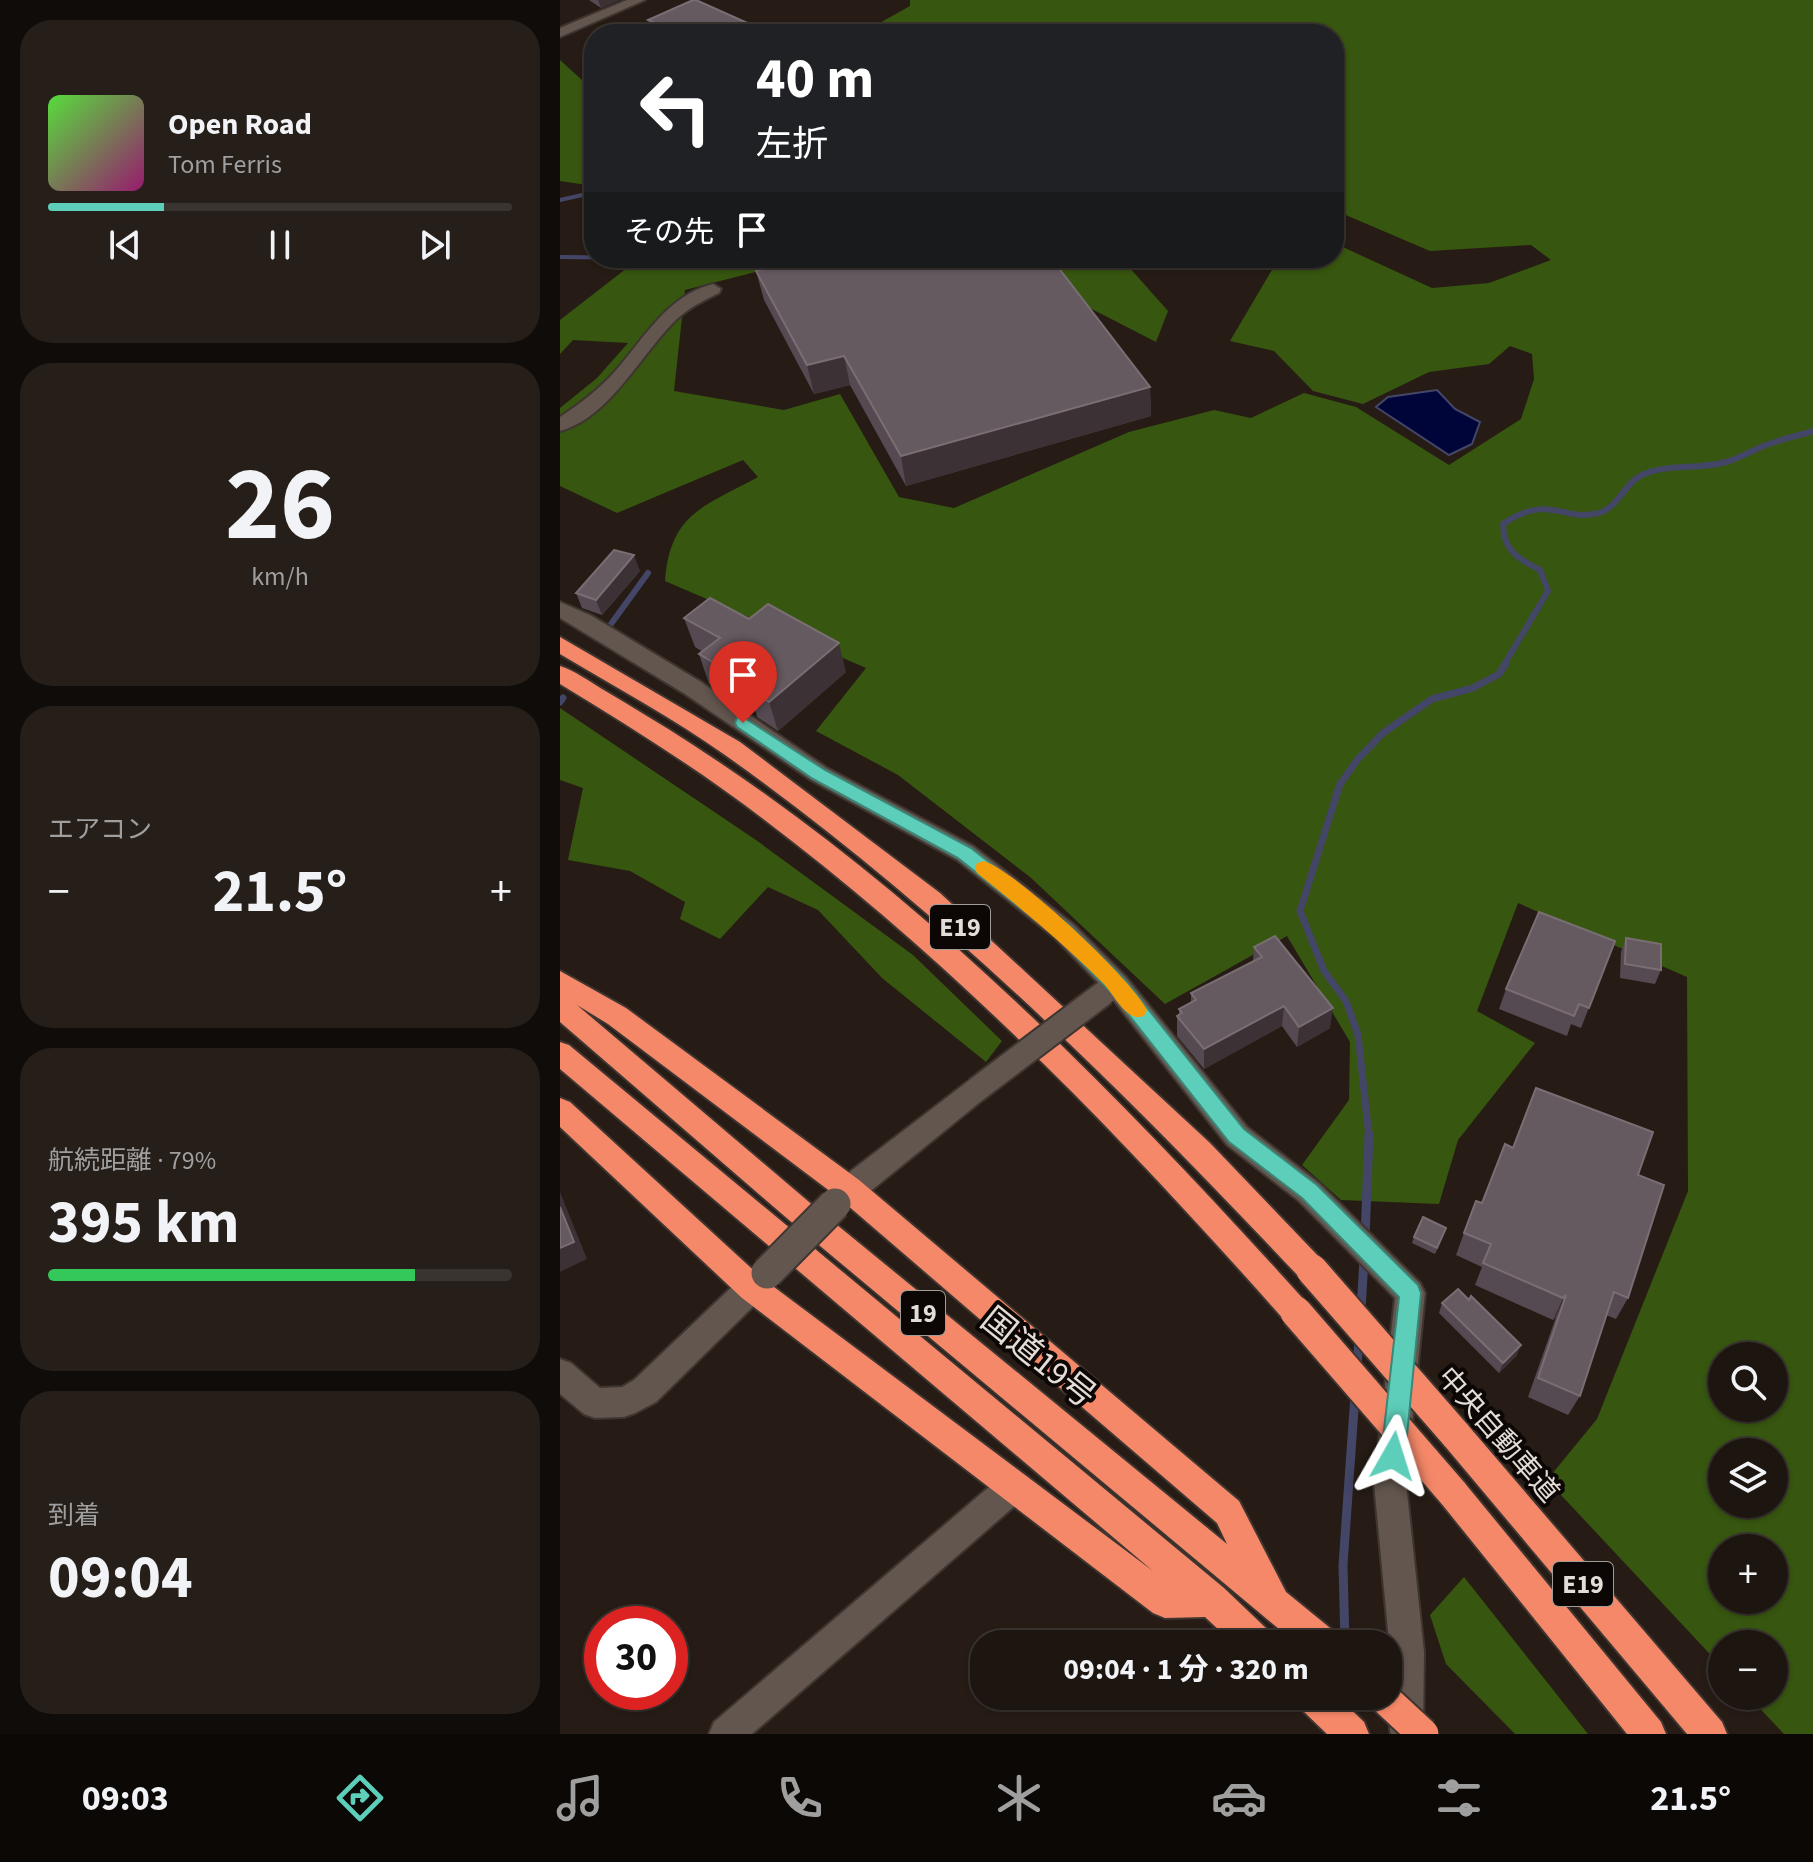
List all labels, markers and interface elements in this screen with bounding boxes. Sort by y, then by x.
text: 40 m [756,40,874,119]
icon: left [624,56,728,160]
text: Open Road [168,103,312,146]
text: 左折 [756,119,828,170]
text: Tom Ferris [168,146,282,183]
icon: arrive [730,208,774,252]
text: その先 [624,211,714,254]
icon: previous [103,223,147,267]
icon: pause [258,223,302,267]
icon: next [413,223,457,267]
text: 26 [225,432,335,580]
text: km/h [251,558,309,595]
pin [709,641,777,723]
icon: arrive [721,653,765,697]
text: エアコン [48,811,152,848]
text: 21.5° [213,850,347,935]
text: − [48,861,70,924]
text: + [490,861,512,924]
road number: E19 [930,905,990,949]
text: 航続距離 · 79% [48,1142,216,1179]
text: 395 km [48,1181,239,1266]
road number: 19 [901,1291,945,1335]
street label: 国道19号 [970,1296,1106,1420]
map controls [1708,1342,1788,1710]
button: search [1708,1342,1788,1422]
street label: 中央自動車道 [1428,1358,1568,1511]
position arrow [1351,1414,1435,1498]
button: layers [1708,1438,1788,1518]
text: 到着 [48,1497,100,1534]
button: + [1708,1534,1788,1614]
text: 09:04 [48,1536,193,1621]
road number: E19 [1553,1562,1613,1606]
speed limit sign: 30 [584,1606,688,1710]
button: − [1708,1630,1788,1710]
text: 09:04 · 1 分 · 320 m [1063,1648,1309,1691]
icon: directions [332,1770,388,1826]
icon: music [552,1770,608,1826]
icon: phone [772,1770,828,1826]
icon: climate [991,1770,1047,1826]
icon: car [1211,1770,1267,1826]
icon: filters [1431,1770,1487,1826]
text: 09:03 [82,1773,169,1824]
text: 21.5° [1650,1773,1731,1824]

